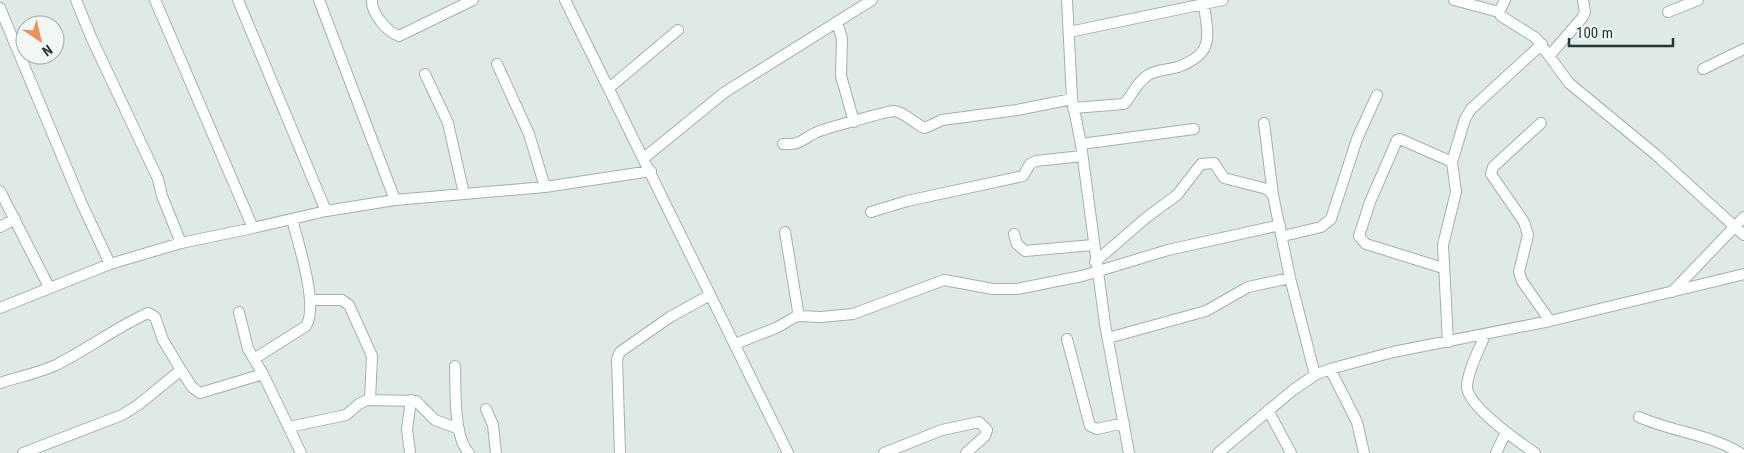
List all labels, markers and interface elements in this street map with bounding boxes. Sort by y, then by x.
north arrow [15,15,65,65]
scale bar [1569,15,1673,47]
text: 100 m [1576,24,1613,42]
text: N [39,42,56,60]

